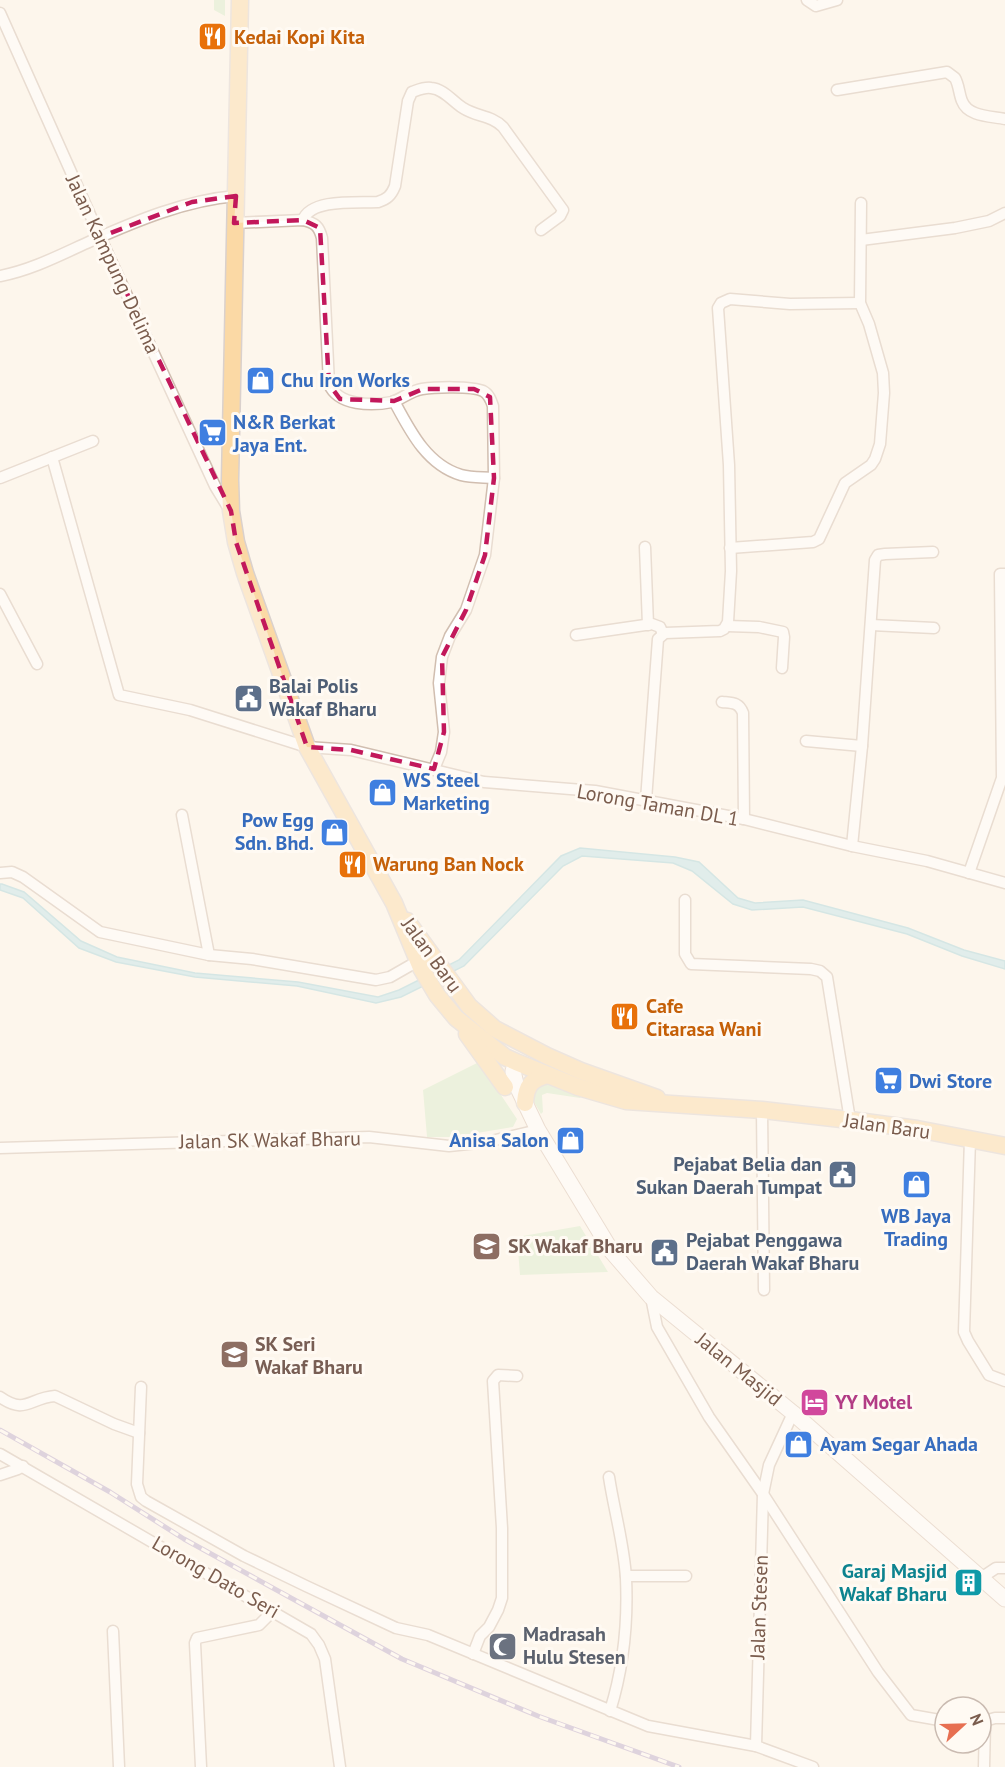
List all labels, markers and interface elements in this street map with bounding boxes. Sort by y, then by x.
restaurant icon: Kedai Kopi Kita [197,21,229,53]
place label: Kedai Kopi Kita [234,24,365,50]
street label: Jalan Kampung Delima [60,169,166,358]
shop icon: Chu Iron Works [244,364,276,396]
place label: Chu Iron Works [281,367,410,393]
place label: N&R Berkat Jaya Ent. [232,409,335,458]
supermarket icon: N&R Berkat Jaya Ent. [196,417,228,449]
place label: Balai Polis Wakaf Bharu [269,673,377,722]
public building icon: Balai Polis Wakaf Bharu [232,682,264,714]
place label: WS Steel Marketing [403,767,490,816]
shop icon: WS Steel Marketing [366,776,398,808]
street label: Lorong Taman DL 1 [575,778,741,832]
place label: Pow Egg Sdn. Bhd. [235,807,314,856]
shop icon: Pow Egg Sdn. Bhd. [319,816,351,848]
restaurant icon: Warung Ban Nock [336,848,368,880]
place label: Warung Ban Nock [373,851,524,877]
street label: Jalan Baru [395,911,468,998]
place label: Cafe Citarasa Wani [646,993,762,1042]
restaurant icon: Cafe Citarasa Wani [609,1001,641,1033]
supermarket icon: Dwi Store [872,1065,904,1097]
place label: Dwi Store [909,1068,992,1094]
street label: Jalan Baru [841,1107,932,1145]
shop icon: Anisa Salon [554,1124,586,1156]
street label: Jalan SK Wakaf Bharu [178,1125,361,1155]
place label: Anisa Salon [449,1127,549,1153]
place label: Pejabat Belia dan Sukan Daerah Tumpat [636,1151,822,1200]
public building icon: Pejabat Belia dan Sukan Daerah Tumpat [827,1159,859,1191]
shop icon: WB Jaya Trading [900,1169,932,1201]
place label: WB Jaya Trading [881,1203,951,1252]
place label: Pejabat Penggawa Daerah Wakaf Bharu [686,1227,859,1276]
school or university icon: SK Wakaf Bharu [471,1230,503,1262]
place label: SK Wakaf Bharu [508,1233,643,1259]
public building icon: Pejabat Penggawa Daerah Wakaf Bharu [649,1236,681,1268]
street label: Jalan Masjid [690,1326,787,1412]
place label: SK Seri Wakaf Bharu [255,1331,363,1380]
school or university icon: SK Seri Wakaf Bharu [218,1339,250,1371]
hotel icon: YY Motel [798,1386,830,1418]
place label: YY Motel [834,1389,912,1415]
shop icon: Ayam Segar Ahada [783,1428,815,1460]
place label: Ayam Segar Ahada [820,1431,978,1457]
street label: Lorong Dato Seri [148,1530,284,1624]
street label: Jalan Stesen [744,1554,774,1661]
place label: Garaj Masjid Wakaf Bharu [839,1558,947,1607]
building icon: Garaj Masjid Wakaf Bharu [952,1567,984,1599]
place label: Madrasah Hulu Stesen [523,1621,626,1670]
mosque icon: Madrasah Hulu Stesen [486,1630,518,1662]
north arrow [933,1695,993,1755]
text: N [966,1711,988,1728]

